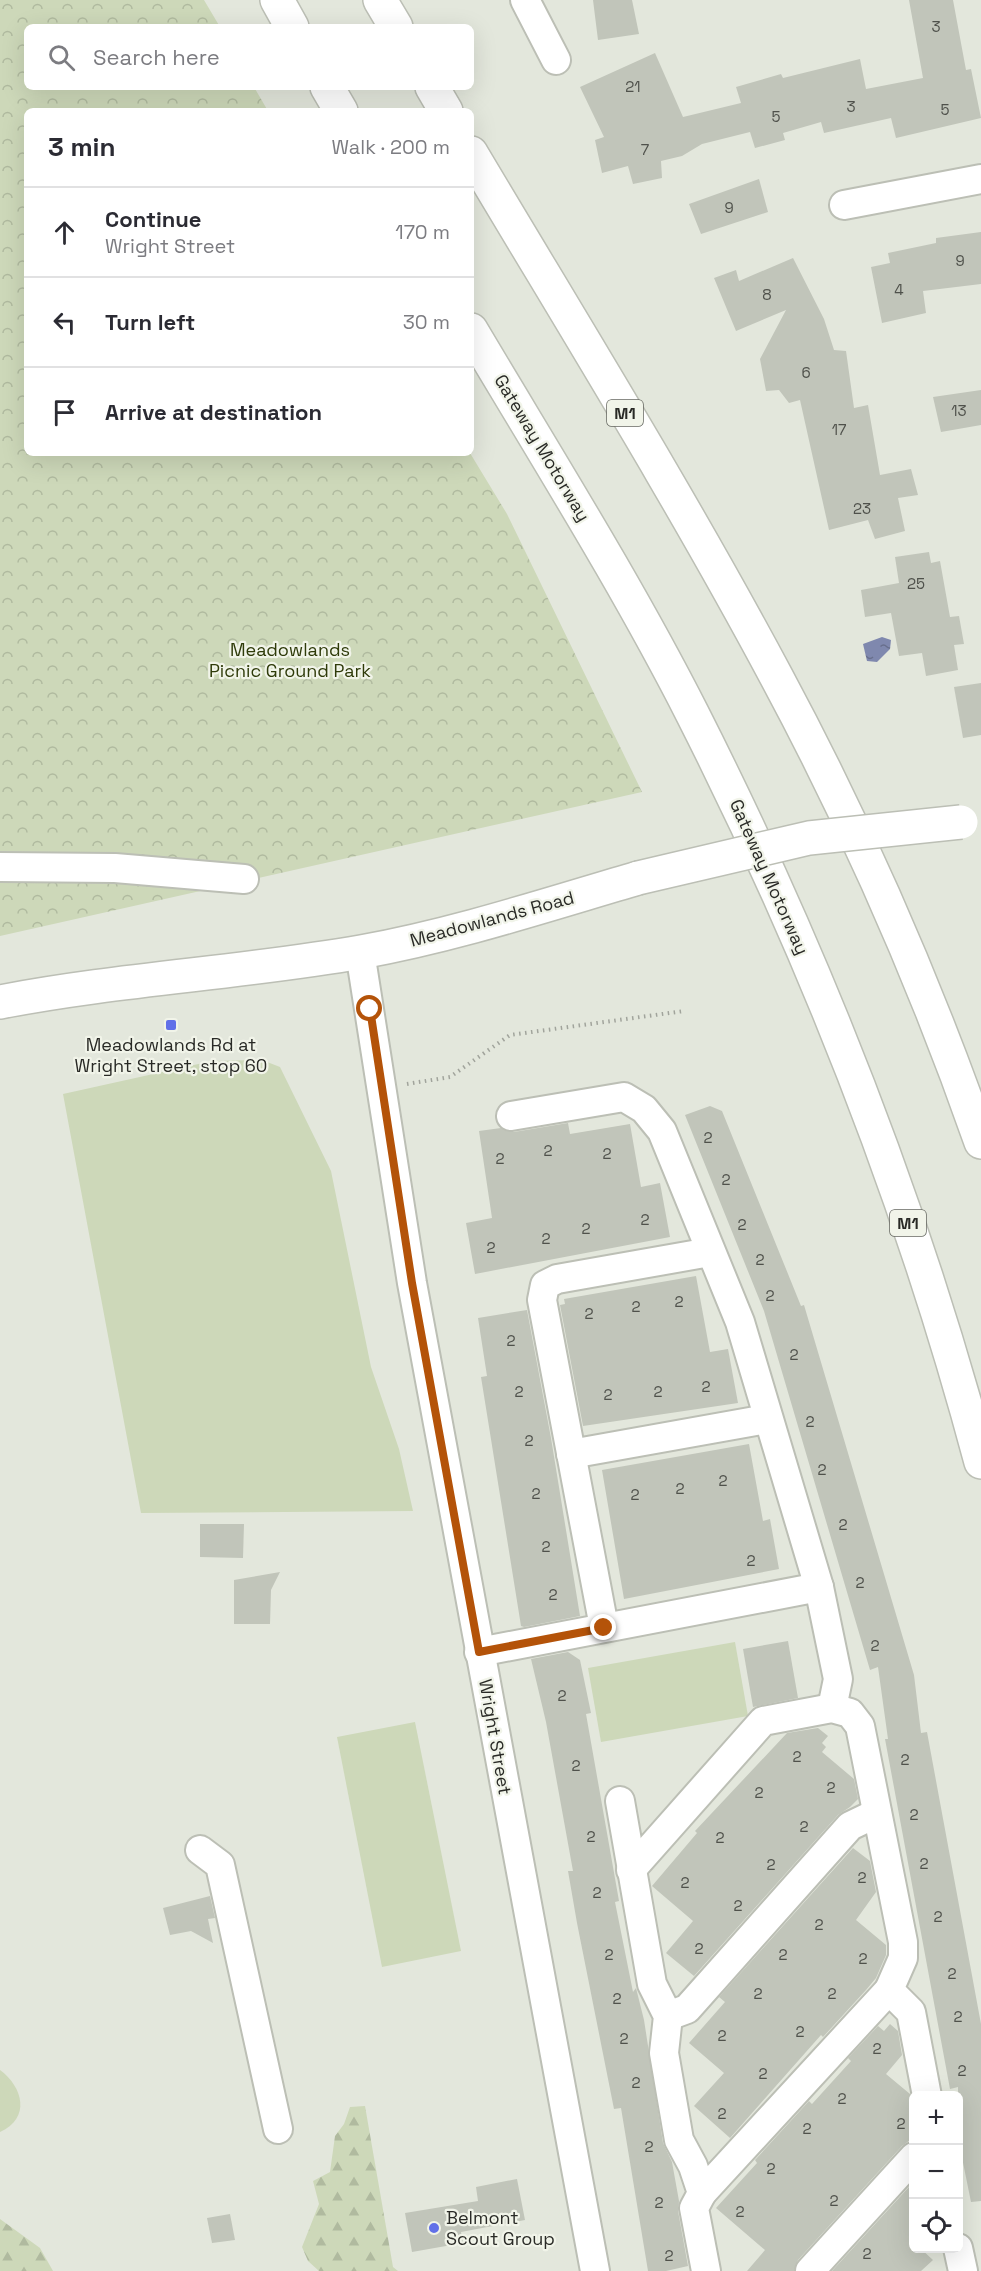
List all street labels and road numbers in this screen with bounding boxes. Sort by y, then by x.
street label: Gateway Motorway [489,370,595,526]
road number: M1 [607,400,643,426]
street label: Gateway Motorway [725,795,814,958]
street label: Meadowlands Road [407,886,576,951]
road number: M1 [890,1210,926,1236]
street label: Wright Street [474,1677,517,1797]

